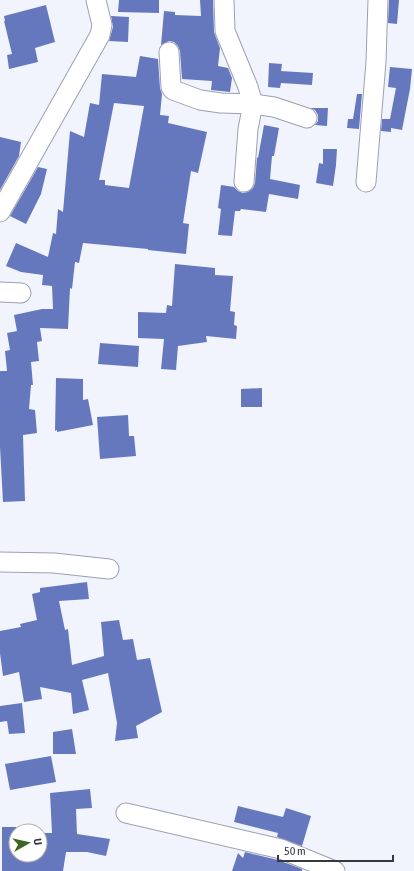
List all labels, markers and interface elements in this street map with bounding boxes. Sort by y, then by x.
north arrow [8,823,48,863]
scale bar [278,837,393,863]
text: U [32,838,44,846]
text: 50 m [284,844,306,858]

